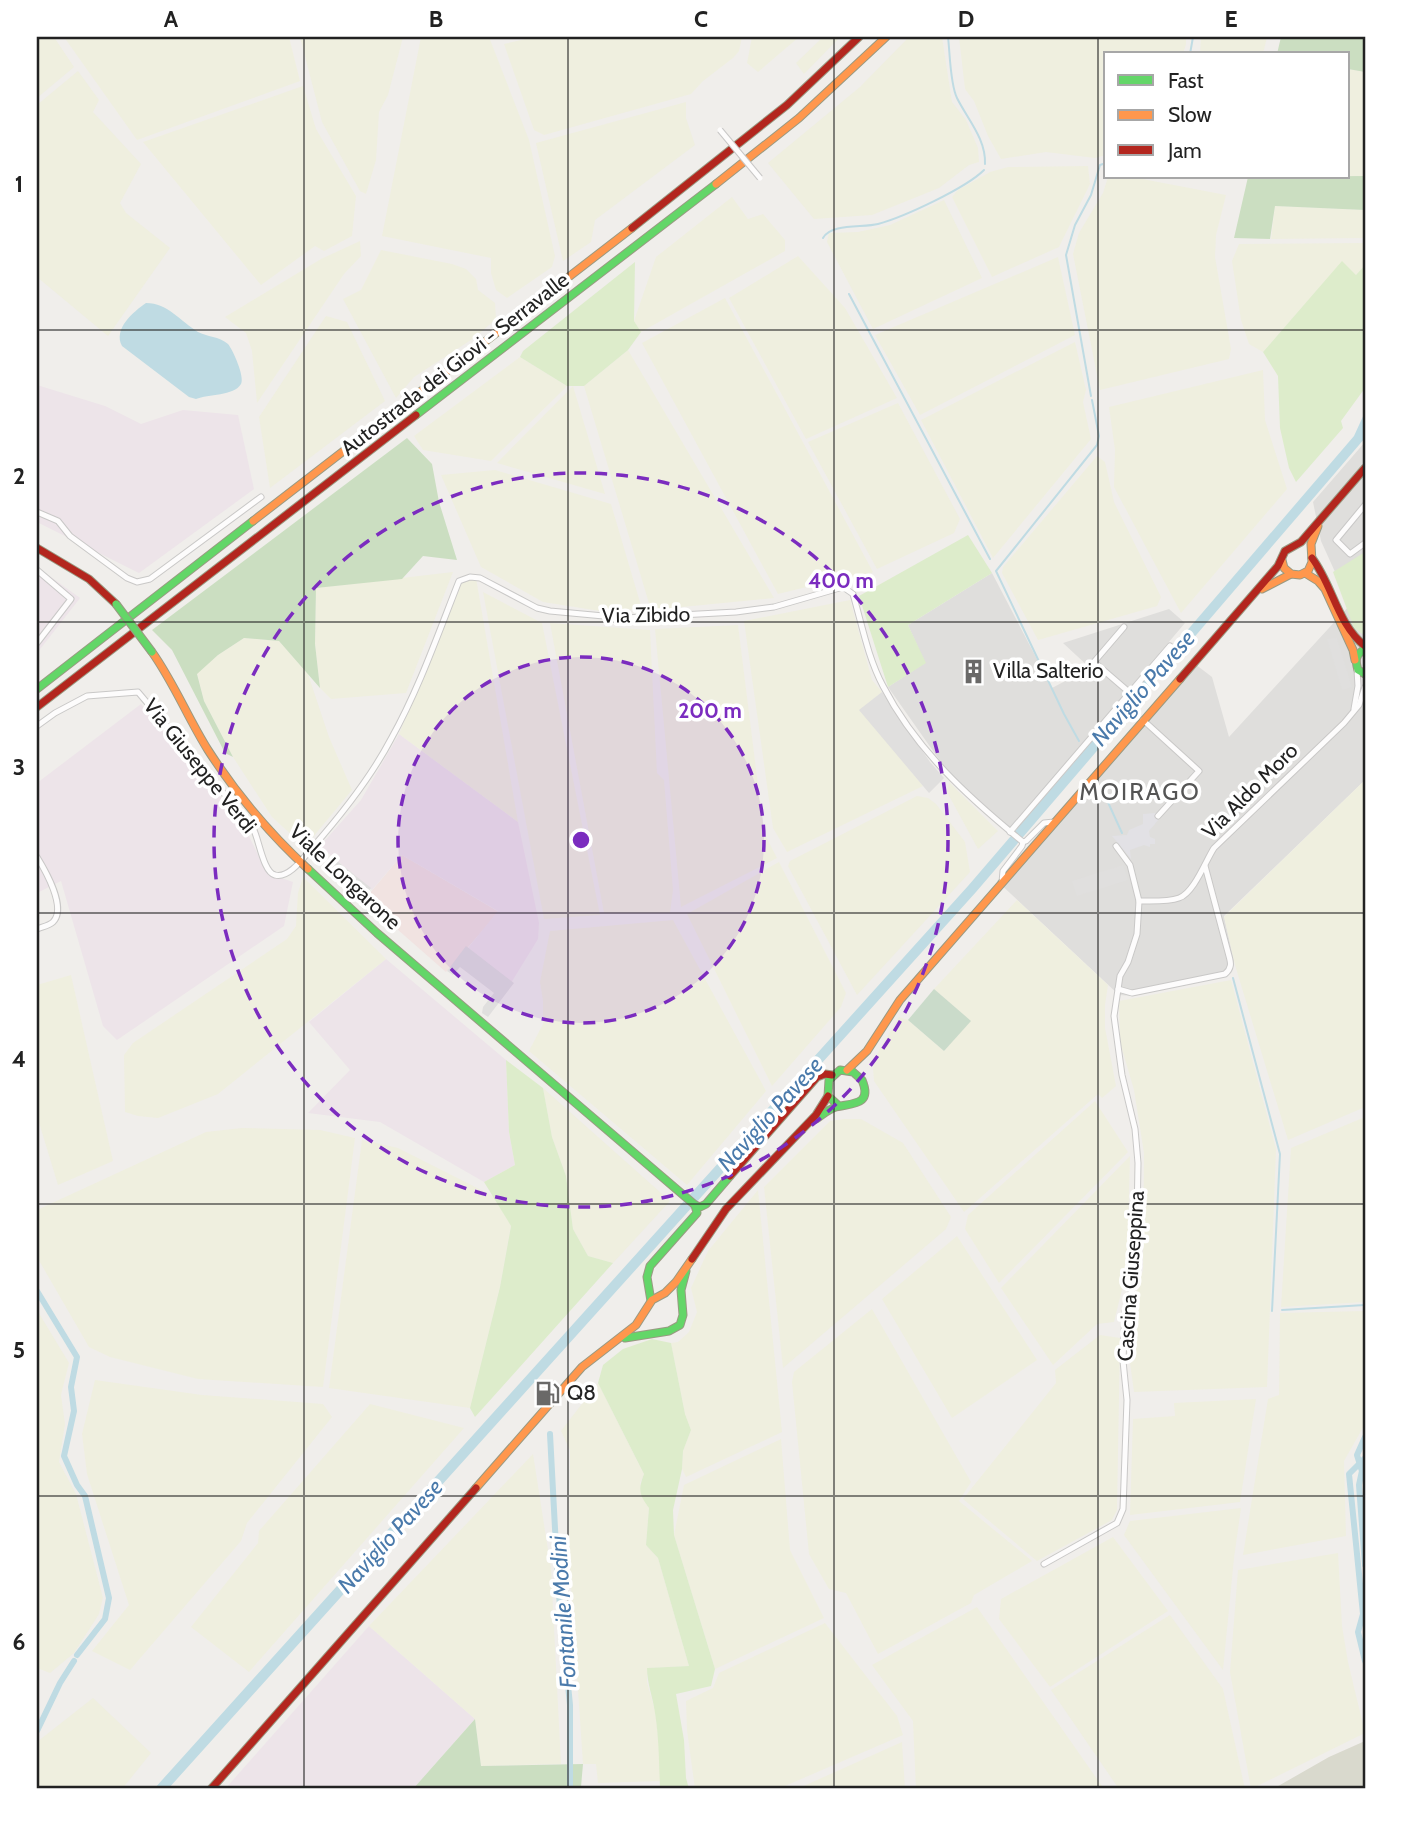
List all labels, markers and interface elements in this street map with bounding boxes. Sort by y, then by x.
text: A [164,5,179,33]
text: B [429,5,443,33]
text: C [694,5,708,33]
text: D [958,5,974,33]
text: E [1224,5,1238,33]
legend [1104,52,1350,178]
text: Fast [1168,68,1204,93]
text: Slow [1168,102,1212,127]
text: Jam [1167,138,1202,163]
text: 1 [15,170,23,198]
street label: Autostrada dei Giovi - Serravalle [336,267,574,460]
text: 2 [13,462,25,490]
text: 400 m [808,568,874,593]
street label: Via Zibido [602,601,690,628]
water label: Naviglio Pavese [1085,625,1201,751]
building icon: Villa Salterio [959,657,987,685]
place label: Villa Salterio [993,658,1103,683]
street label: Via Giuseppe Verdi [139,693,262,838]
text: 200 m [678,698,742,723]
street label: Via Aldo Moro [1197,738,1303,844]
text: 3 [13,753,25,781]
district label: MOIRAGO [1079,777,1201,806]
street label: Viale Longarone [284,819,406,935]
centre of rings [569,828,593,852]
text: 4 [12,1045,26,1073]
water label: Naviglio Pavese [711,1051,829,1177]
street label: Cascina Giuseppina [1112,1190,1149,1362]
text: 5 [13,1336,25,1364]
fuel station icon: Q8 [533,1379,561,1407]
place label: Q8 [567,1380,596,1405]
water label: Naviglio Pavese [331,1473,449,1599]
water label: Fontanile Modini [544,1534,582,1689]
text: 6 [13,1628,25,1656]

